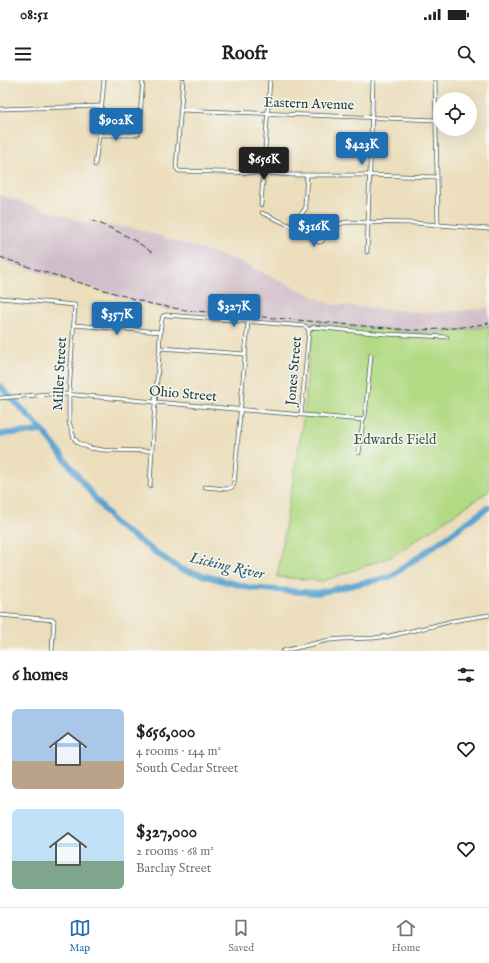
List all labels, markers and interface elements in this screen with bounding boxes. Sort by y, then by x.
text: 08:51 [20,5,48,24]
icon: menu [12,43,34,65]
text: Roofr [221,43,268,66]
icon: search [455,43,477,65]
map controls [433,92,477,136]
button: locate [433,92,477,136]
street label: Eastern Avenue [264,93,355,115]
pin: $902K [88,108,144,142]
text: $902K [99,112,133,129]
pin: $423K [334,132,390,166]
text: $423K [345,136,379,153]
pin: $656K [236,147,292,181]
text: $656K [248,151,280,168]
pin: $316K [286,214,342,248]
text: $316K [298,218,330,235]
pin: $327K [206,294,262,328]
text: $327K [217,298,251,315]
pin: $357K [89,302,145,336]
text: $357K [101,306,133,323]
street label: Jones Street [282,335,306,408]
street label: Miller Street [49,336,71,411]
street label: Ohio Street [148,382,218,406]
park label: Edwards Field [353,431,437,449]
water label: Licking River [187,548,267,585]
icon: filters [455,664,477,686]
text: 6 homes [12,665,68,686]
text: $656,000 [136,722,195,743]
icon: home [44,725,92,773]
icon: heart [455,738,477,760]
text: 4 rooms · 144 m² [136,743,221,760]
text: South Cedar Street [136,760,238,777]
text: $327,000 [136,822,197,843]
icon: home [44,825,92,873]
icon: heart [455,838,477,860]
text: 2 rooms · 68 m² [136,843,214,860]
text: Barclay Street [136,860,211,877]
tab: Map [69,917,91,955]
tab: Saved [228,917,254,955]
tab: Home [392,917,420,955]

